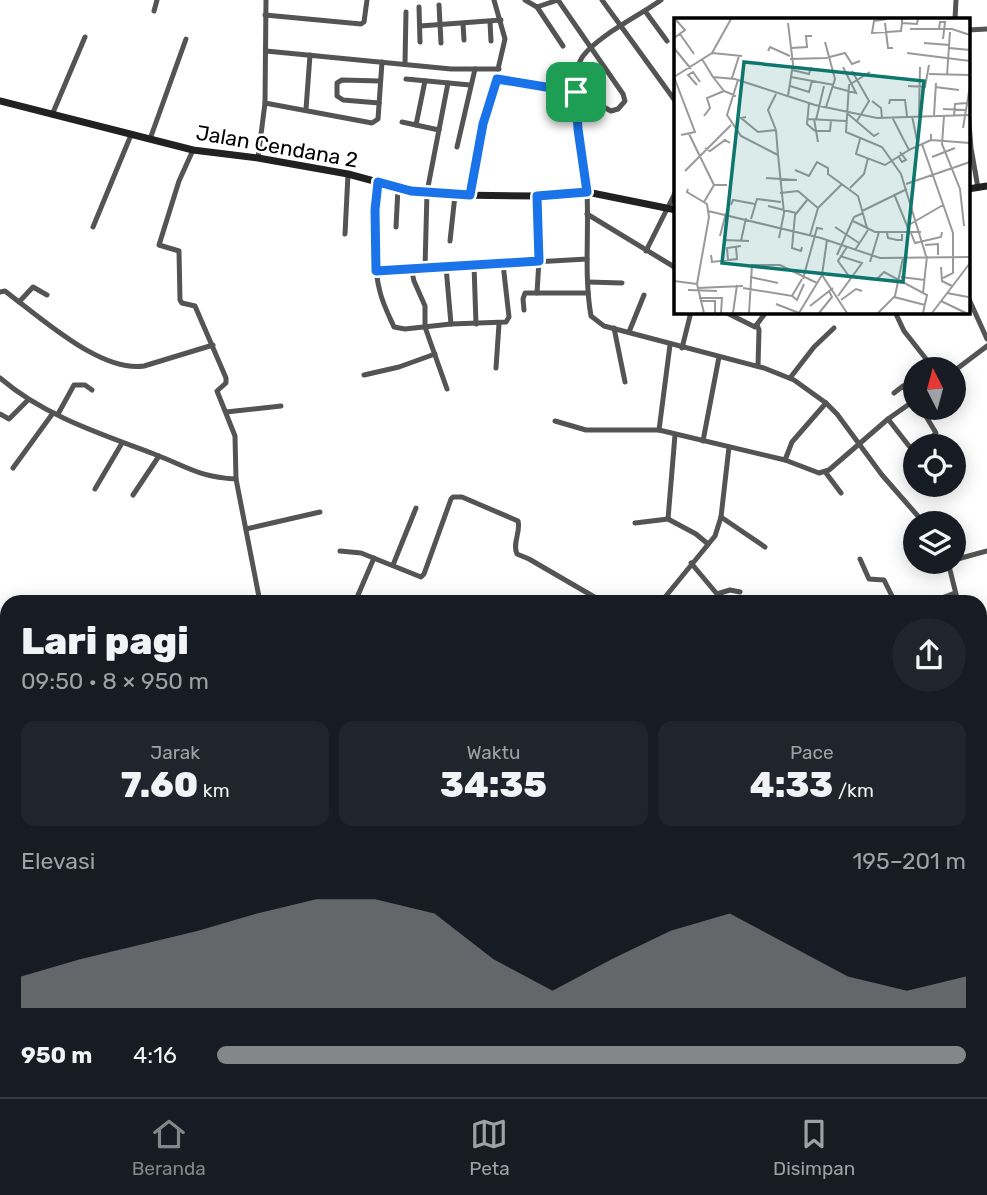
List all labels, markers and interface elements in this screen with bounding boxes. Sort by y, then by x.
inset map [674,18,970,313]
pin [546,62,606,122]
icon: arrive [557,73,595,111]
street label: Jalan Cendana 2 [194,119,360,173]
north arrow [903,357,966,420]
map controls [903,357,966,574]
button: locate [903,434,966,497]
button: layers [903,511,966,574]
text: Lari pagi [21,618,189,664]
button: share [892,618,966,692]
text: 09:50 · 8 × 950 m [21,667,209,695]
text: Jarak [150,741,200,764]
text: Waktu [467,741,520,764]
text: Pace [790,741,834,764]
text: 7.60 [121,764,198,806]
text: 34:35 [440,764,547,806]
text: 4:33 [750,764,833,806]
text: km [198,779,230,802]
text: /km [833,779,874,802]
text: Elevasi [21,847,95,875]
text: 195–201 m [853,847,966,875]
text: 950 m [21,1041,92,1069]
text: 4:16 [133,1041,177,1069]
tab: Beranda [132,1115,206,1180]
tab: Peta [469,1115,510,1180]
tab: Disimpan [773,1115,855,1180]

